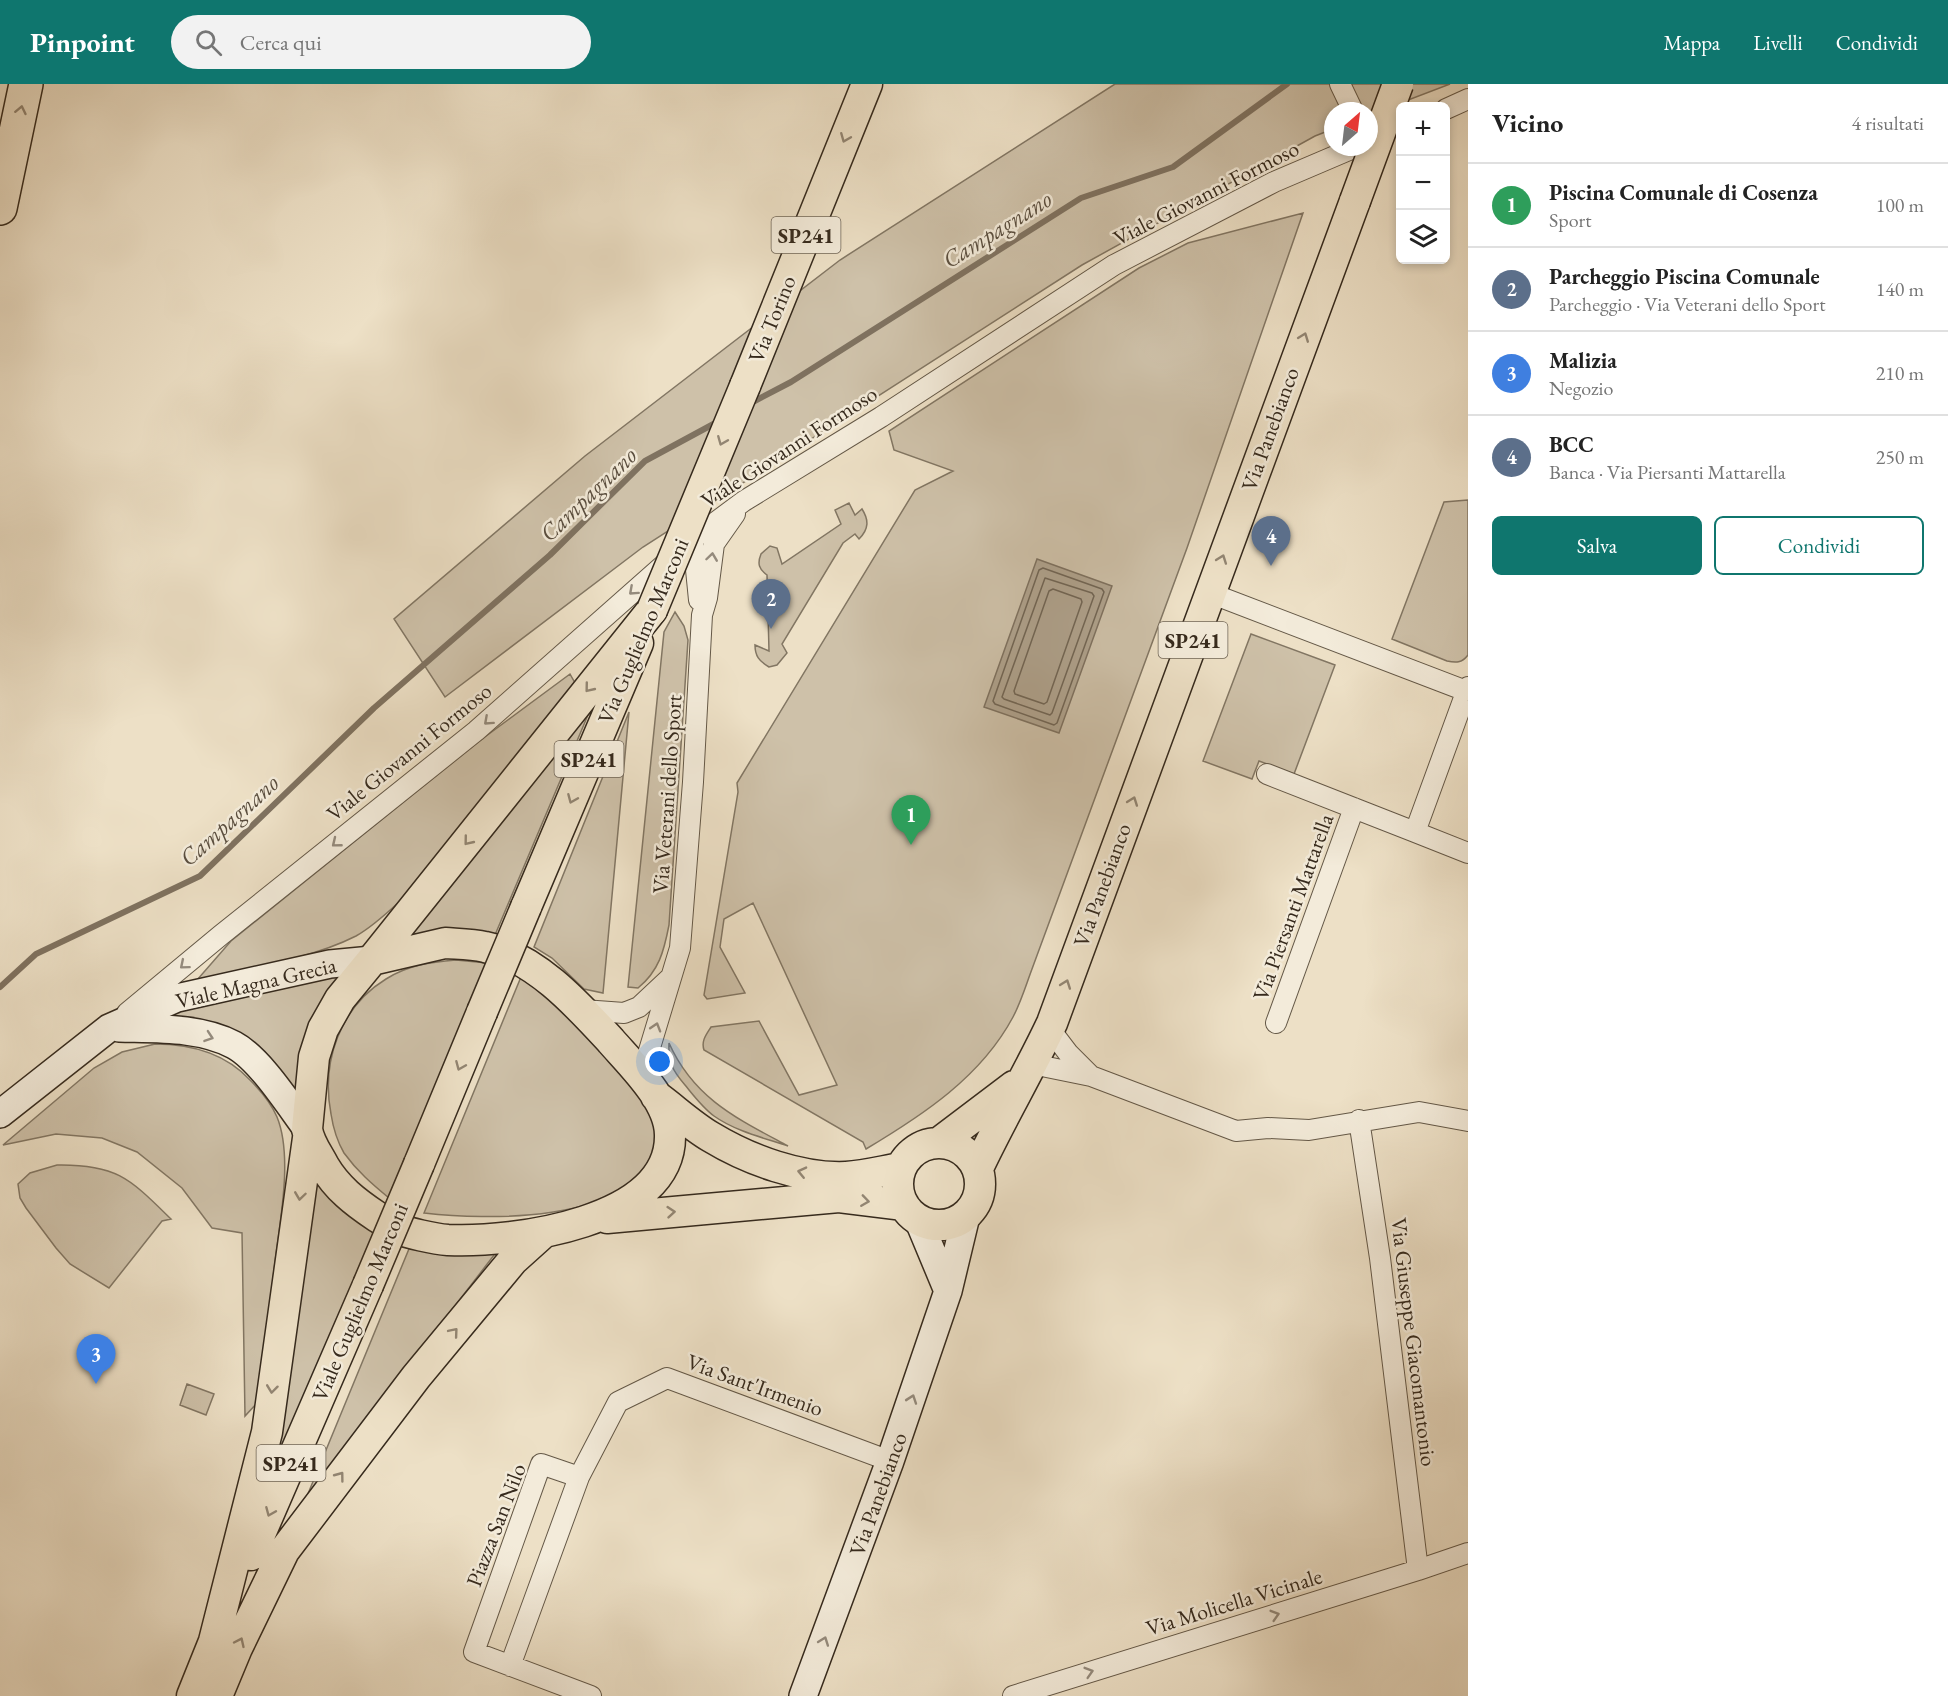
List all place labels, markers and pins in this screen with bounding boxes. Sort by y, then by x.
pin: 4 [1252,516,1290,566]
pin: 2 [752,580,790,629]
pin: 1 [892,796,930,845]
pin: 3 [76,1334,116,1384]

